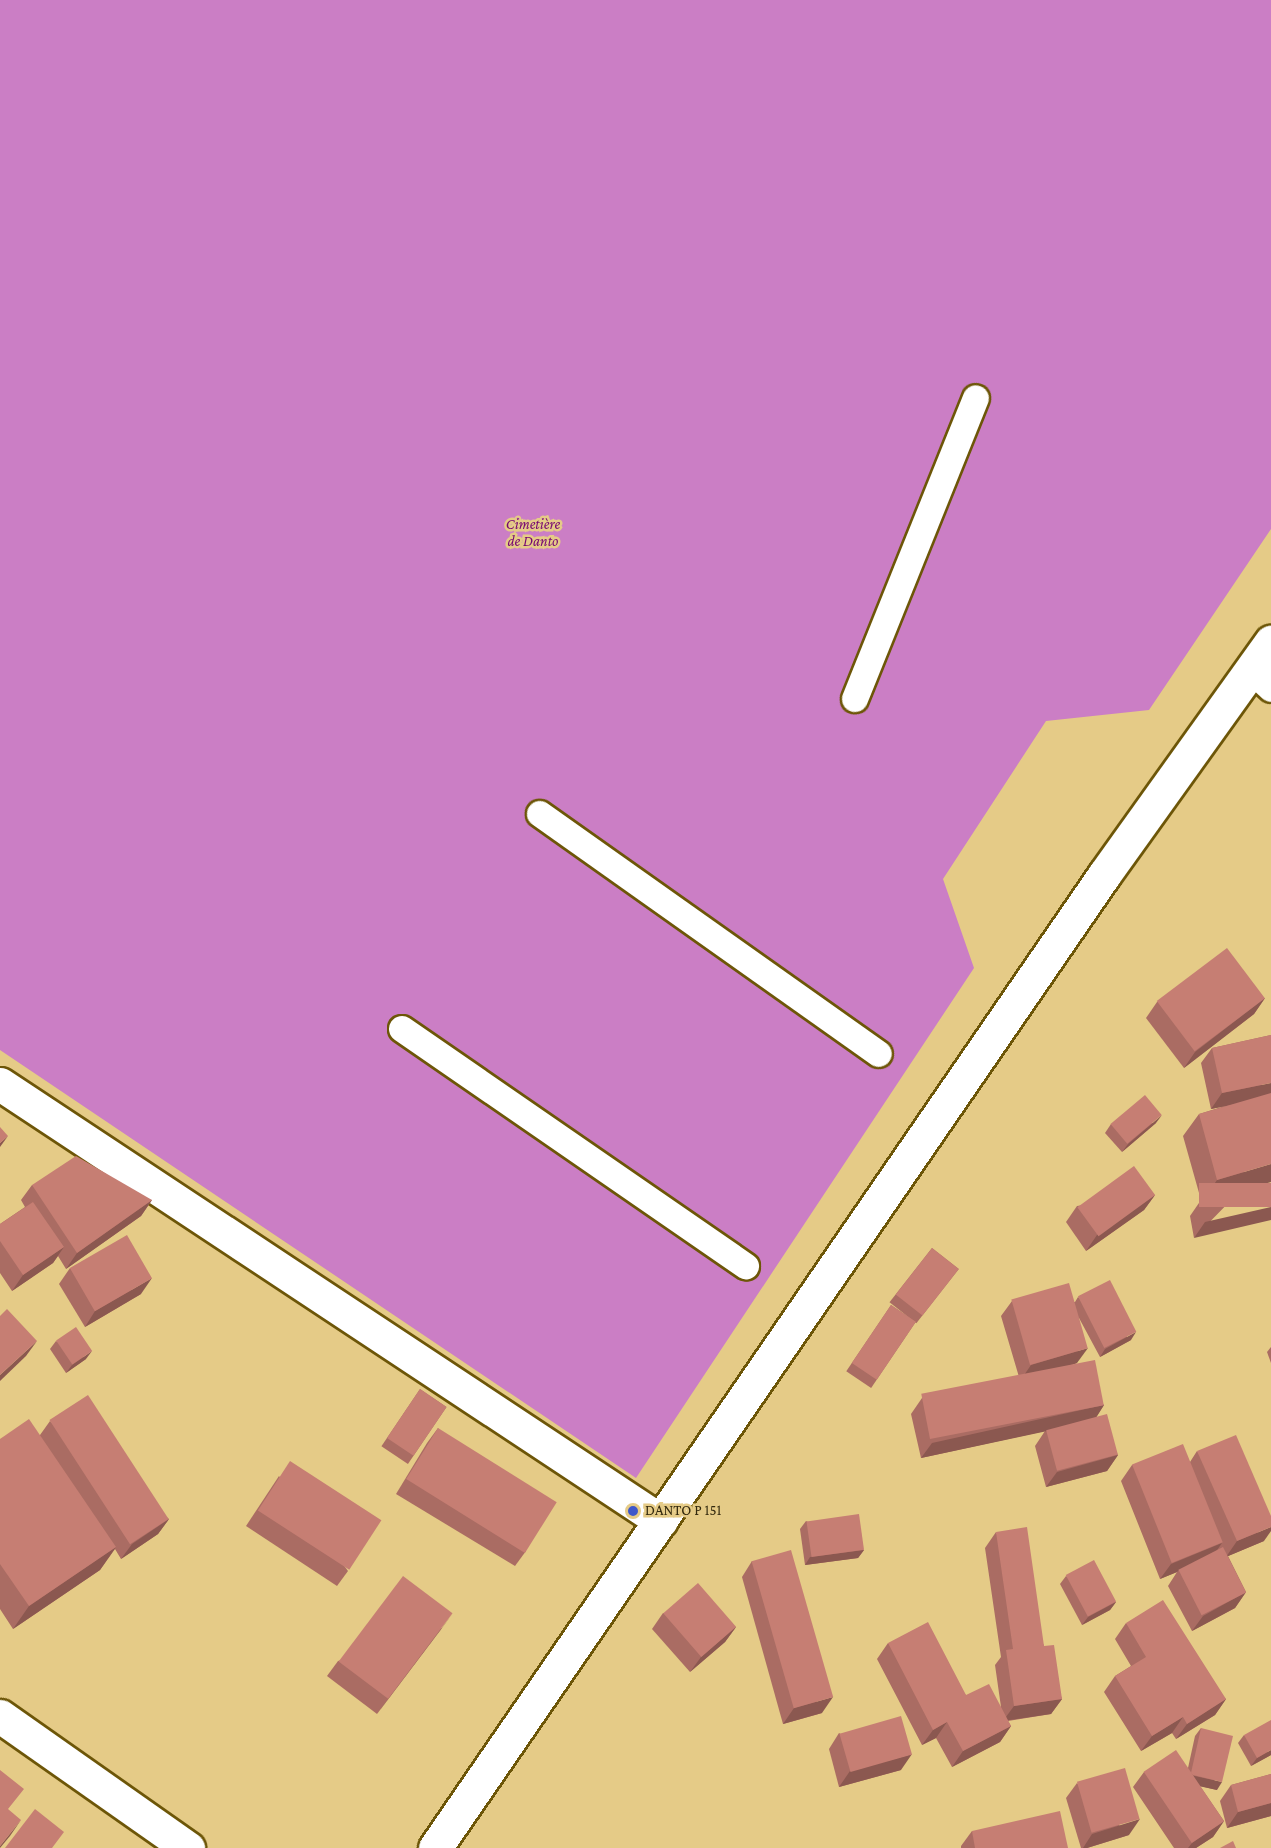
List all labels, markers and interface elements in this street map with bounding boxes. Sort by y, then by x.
park label: Cimetière de Danto [506,515,560,550]
place label: DANTO P 151 [645,1502,721,1520]
marker: DANTO P 151 [626,1504,640,1518]

